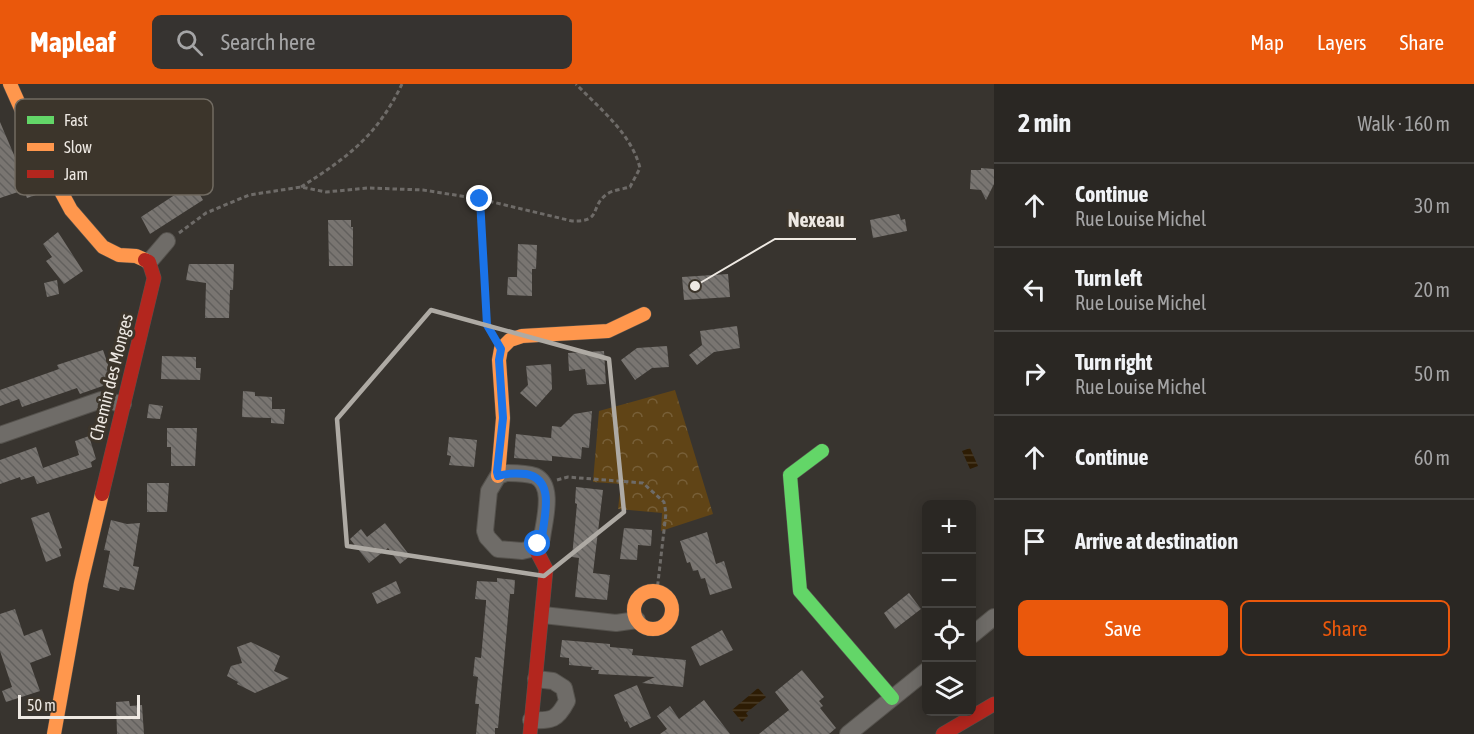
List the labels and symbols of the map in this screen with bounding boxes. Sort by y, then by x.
legend [15,99,213,195]
text: Fast [64,111,88,129]
text: Slow [64,138,92,156]
text: Jam [64,165,88,183]
route end [466,185,492,211]
callout: Nexeau [775,201,856,239]
text: Nexeau [788,208,845,231]
street label: Chemin des Monges [85,311,137,443]
route start [524,530,550,556]
scale bar [18,692,140,720]

